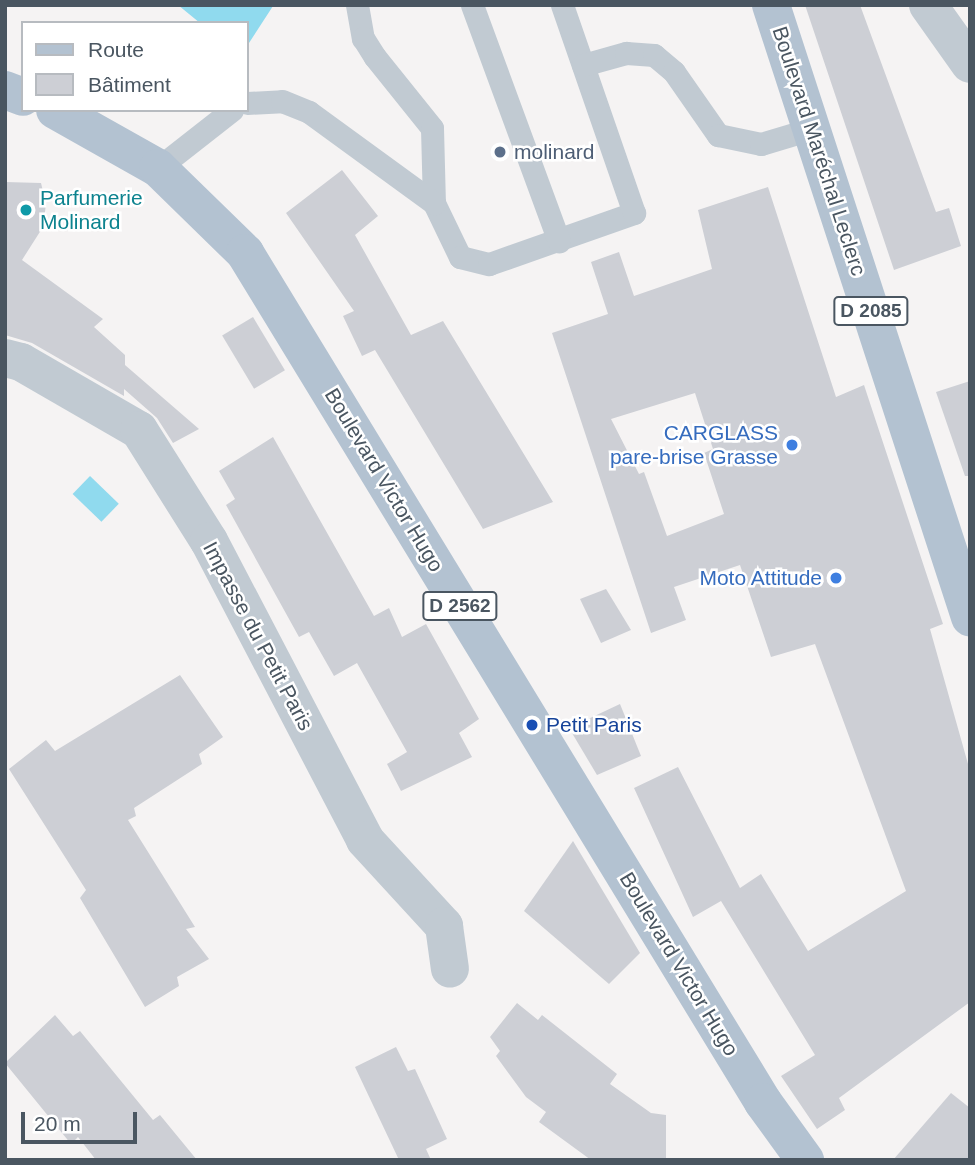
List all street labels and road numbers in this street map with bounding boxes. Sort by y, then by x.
street label: Boulevard Maréchal Leclerc [767,23,871,279]
road number: D 2085 [832,296,910,326]
street label: Boulevard Victor Hugo [319,384,449,576]
street label: Impasse du Petit Paris [198,537,318,735]
road number: D 2562 [421,590,498,622]
street label: Boulevard Victor Hugo [614,868,744,1060]

